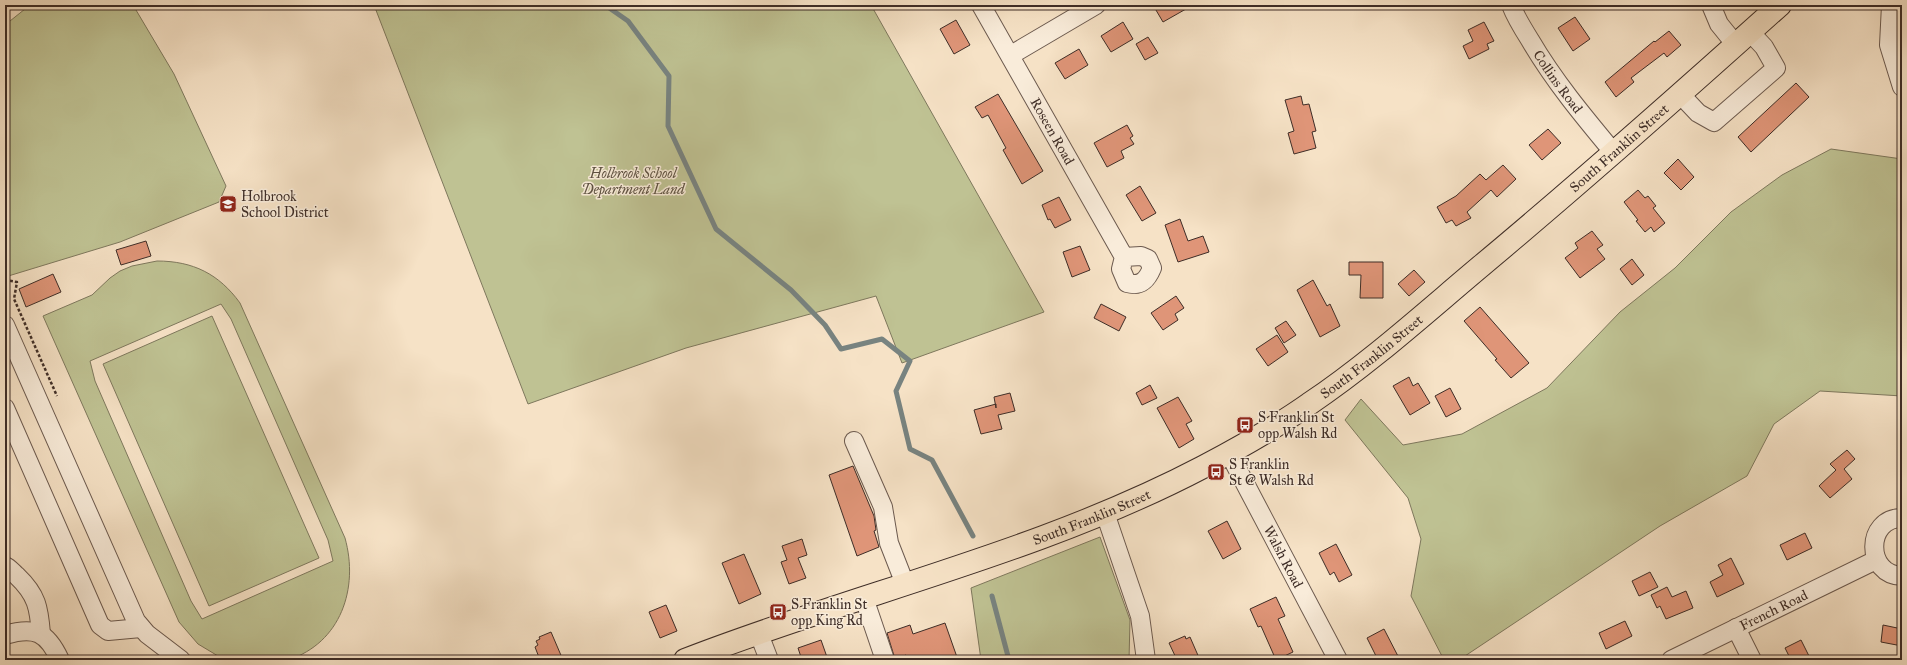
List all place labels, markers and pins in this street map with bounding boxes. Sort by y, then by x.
place label: Holbrook School District [241,188,329,221]
school or university icon: Holbrook School District [218,194,238,214]
place label: S Franklin St opp Walsh Rd [1258,409,1337,442]
bus stop icon: S Franklin St opp Walsh Rd [1235,415,1255,435]
place label: S Franklin St @ Walsh Rd [1229,456,1314,489]
bus stop icon: S Franklin St @ Walsh Rd [1206,462,1226,482]
place label: S Franklin St opp King Rd [791,596,867,629]
bus stop icon: S Franklin St opp King Rd [768,602,788,622]

